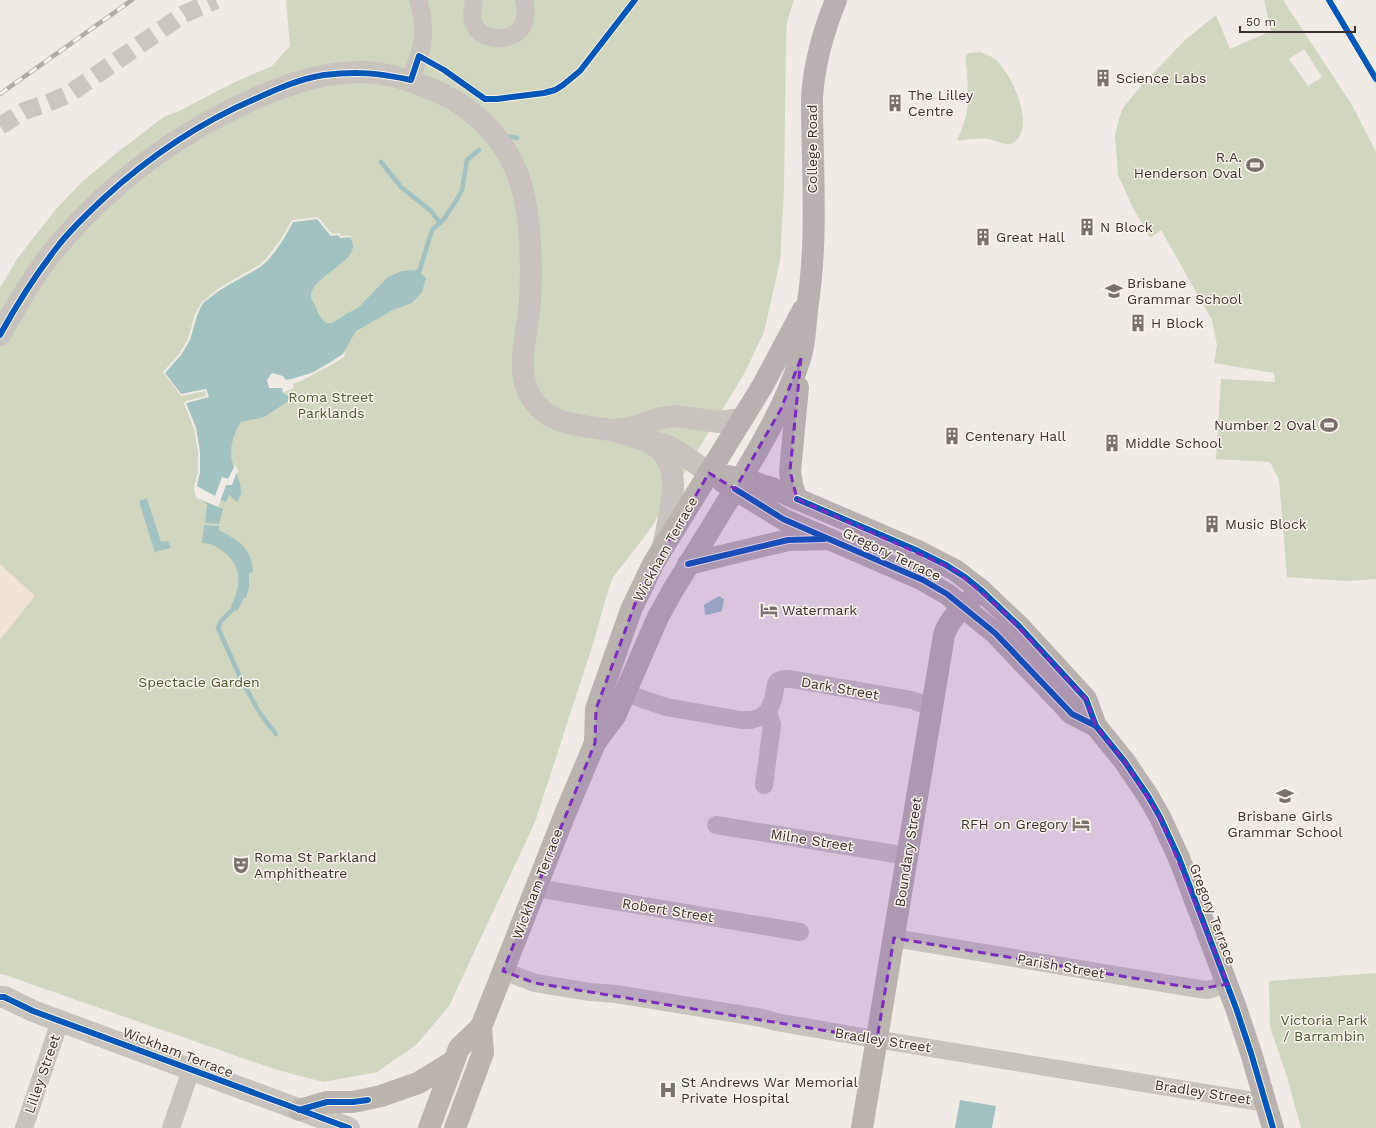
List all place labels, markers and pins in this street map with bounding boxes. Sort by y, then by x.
building icon: Science Labs [1093,68,1113,88]
place label: Science Labs [1116,70,1206,86]
place label: The Lilley Centre [908,87,974,119]
building icon: The Lilley Centre [885,93,905,113]
place label: R.A. Henderson Oval [1134,149,1243,181]
sports icon: R.A. Henderson Oval [1245,155,1265,175]
building icon: N Block [1077,217,1097,237]
place label: N Block [1100,219,1153,235]
building icon: Great Hall [973,227,993,247]
place label: Great Hall [996,229,1065,245]
place label: Brisbane Grammar School [1127,275,1243,307]
school or university icon: Brisbane Grammar School [1104,281,1124,301]
building icon: H Block [1128,313,1148,333]
place label: H Block [1151,315,1204,331]
sports icon: Number 2 Oval [1319,415,1339,435]
place label: Number 2 Oval [1214,417,1317,433]
building icon: Centenary Hall [942,426,962,446]
place label: Centenary Hall [965,428,1067,444]
building icon: Middle School [1102,433,1122,453]
place label: Middle School [1125,435,1223,451]
building icon: Music Block [1202,514,1222,534]
place label: Music Block [1225,516,1307,532]
hotel icon: Watermark [759,600,779,620]
place label: Watermark [782,602,857,618]
school or university icon: Brisbane Girls Grammar School [1275,786,1295,806]
place label: Brisbane Girls Grammar School [1228,808,1343,840]
hotel icon: RFH on Gregory [1071,814,1091,834]
place label: RFH on Gregory [961,816,1069,832]
place label: Roma St Parkland Amphitheatre [254,849,377,881]
theatre icon: Roma St Parkland Amphitheatre [231,855,251,875]
place label: St Andrews War Memorial Private Hospital [681,1074,859,1106]
hospital icon: St Andrews War Memorial Private Hospital [658,1080,678,1100]

